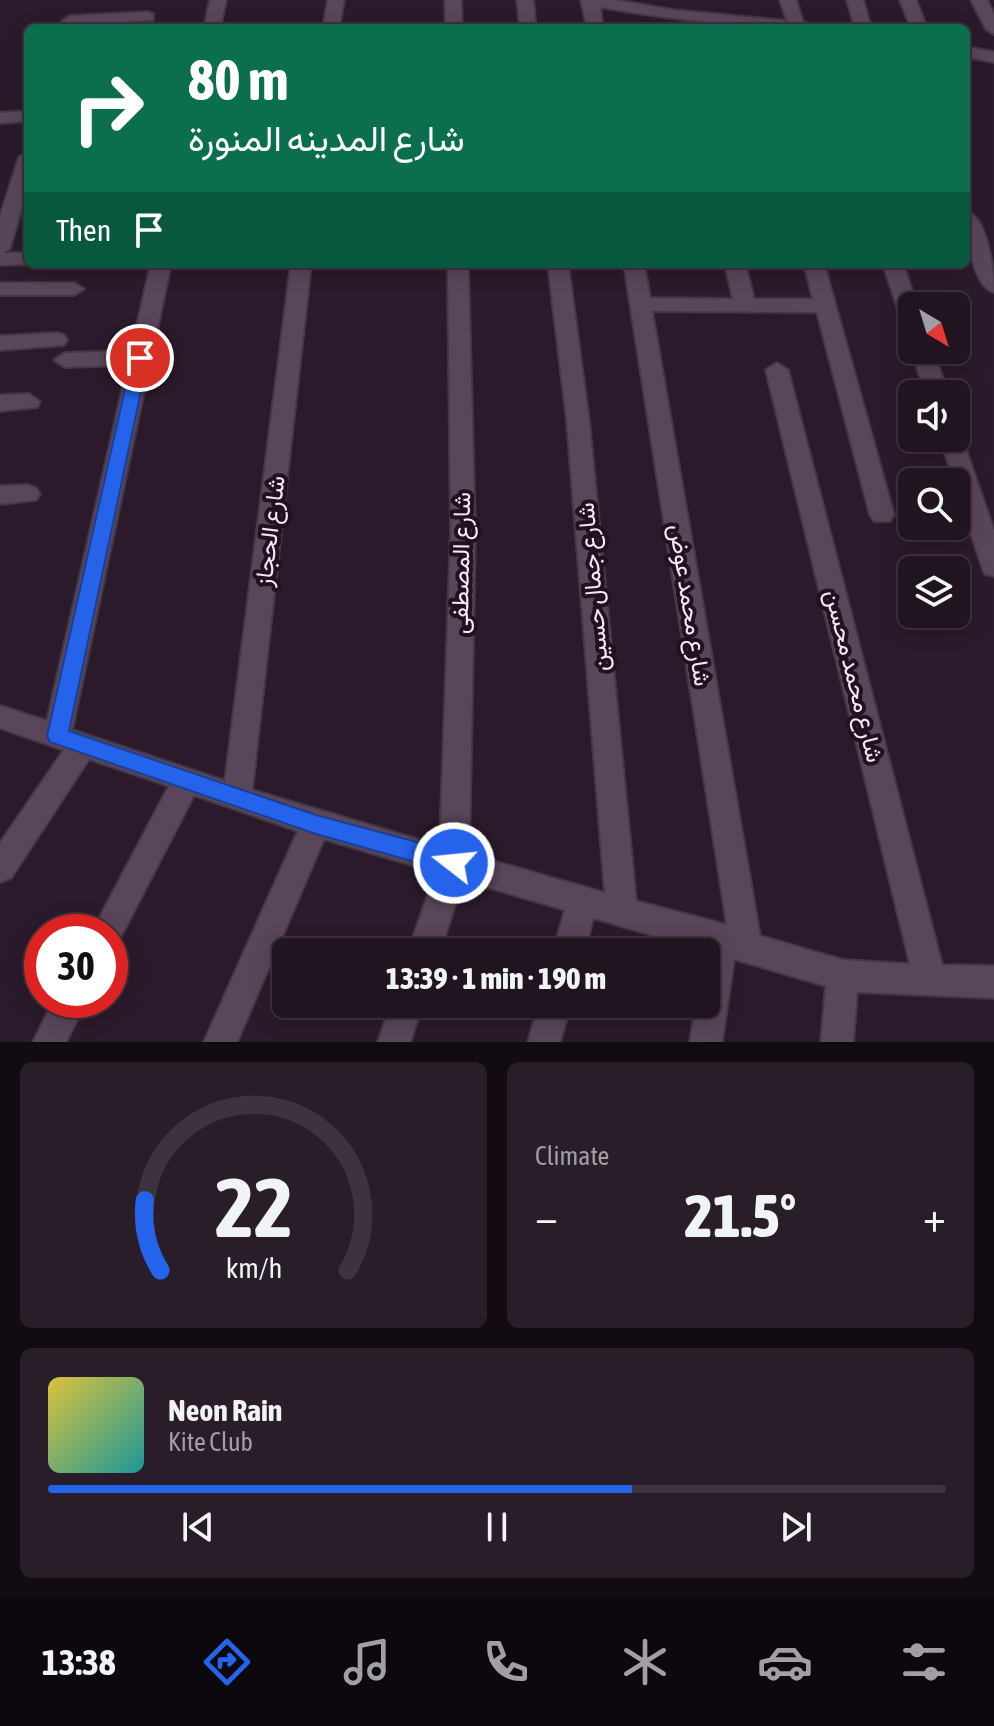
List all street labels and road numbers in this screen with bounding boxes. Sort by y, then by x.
street label: شارع الحجاز [249,474,293,589]
street label: شارع المصطفى [446,492,478,634]
street label: شارع جمال حسين [572,501,616,673]
street label: شارع محمد عوض [661,522,717,688]
street label: شارع محمد محسن [817,587,889,766]

